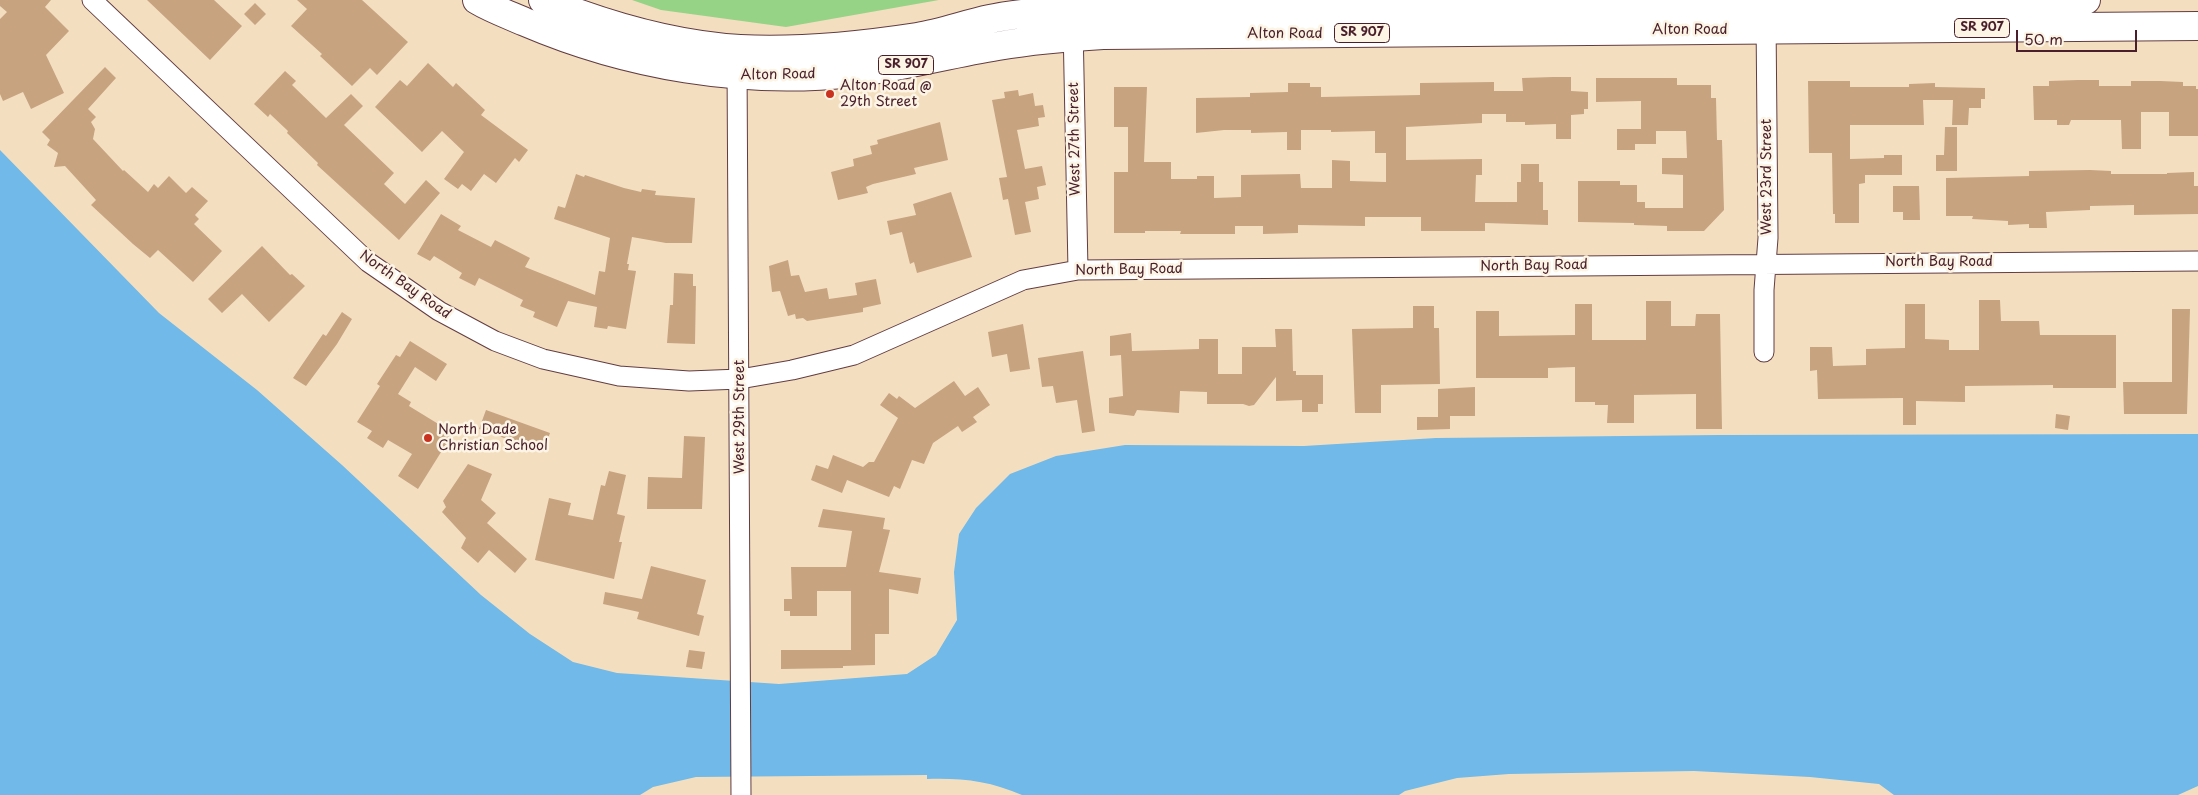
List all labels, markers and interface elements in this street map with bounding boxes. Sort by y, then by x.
road number: SR 907 [1954,18,2010,38]
scale bar [2018,20,2139,52]
street label: Alton Road [1652,22,1728,38]
road number: SR 907 [1334,23,1390,42]
street label: Alton Road [1247,26,1323,42]
text: 50 m [2024,27,2063,50]
road number: SR 907 [878,56,934,74]
street label: Alton Road [740,66,816,84]
place label: Alton Road @ 29th Street [840,78,932,110]
street label: West 27th Street [1066,82,1084,196]
marker: Alton Road @ 29th Street [824,88,836,100]
street label: West 23rd Street [1759,119,1775,235]
street label: North Bay Road [356,247,454,323]
street label: North Bay Road [1885,254,1993,270]
street label: North Bay Road [1480,257,1588,275]
street label: North Bay Road [1075,261,1183,279]
street label: West 29th Street [732,360,748,474]
place label: North Dade Christian School [438,422,548,454]
marker: North Dade Christian School [422,432,434,444]

